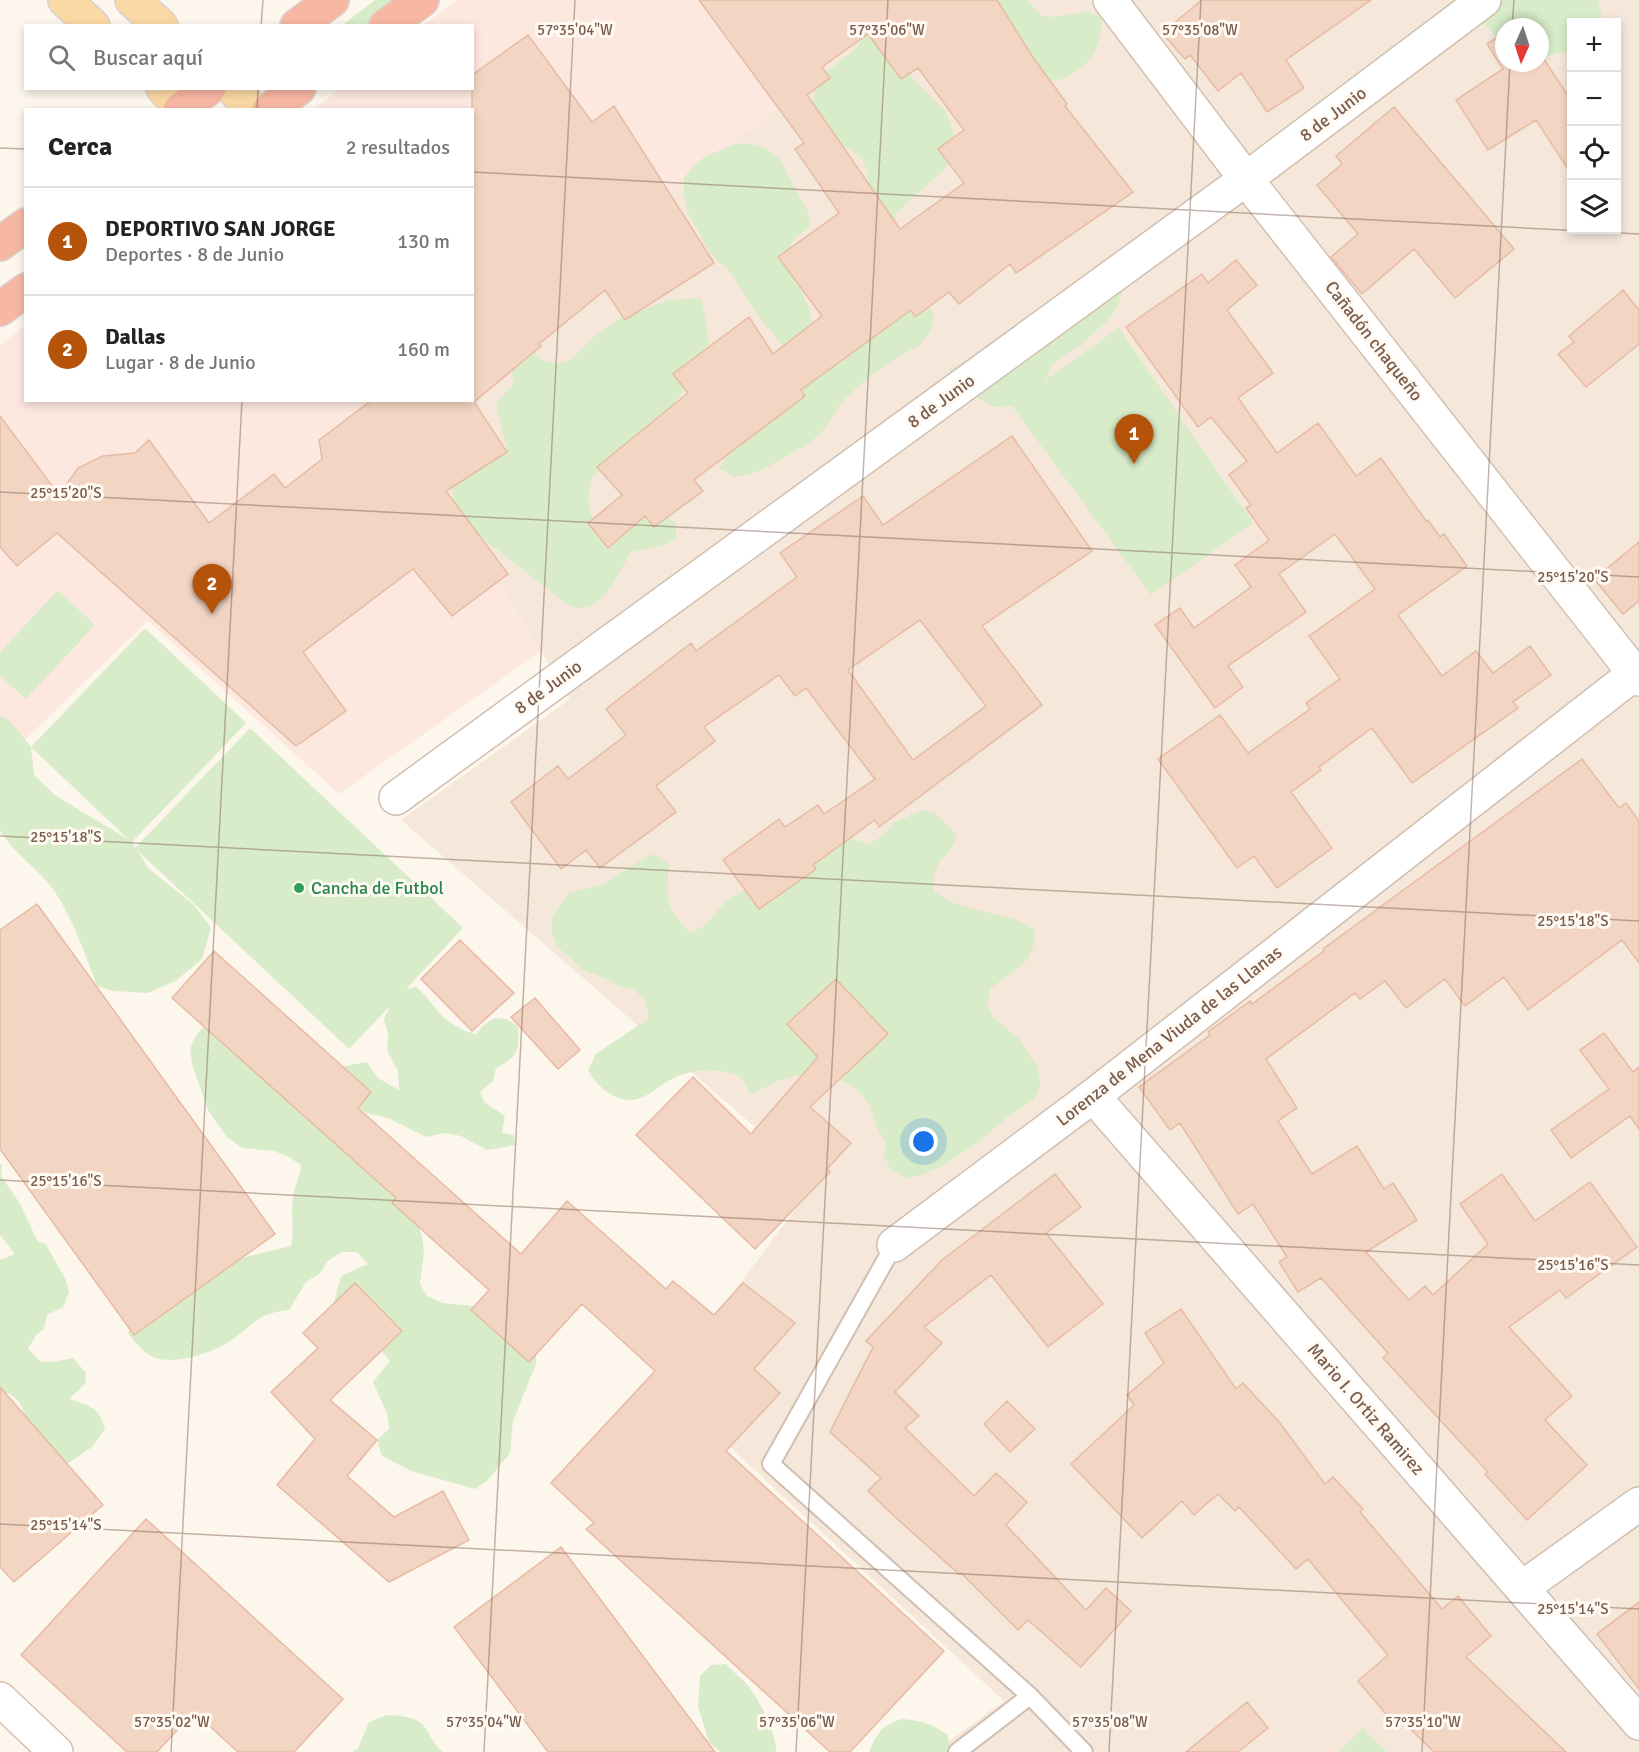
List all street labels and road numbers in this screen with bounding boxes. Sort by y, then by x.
street label: 8 de Junio [1295,82,1371,146]
street label: Cañadón chaqueño [1320,277,1428,405]
street label: 8 de Junio [903,369,979,433]
street label: 8 de Junio [510,655,586,719]
street label: Lorenza de Mena Viuda de las Llanas [1052,941,1286,1131]
street label: Mario I. Ortiz Ramirez [1303,1339,1429,1479]

